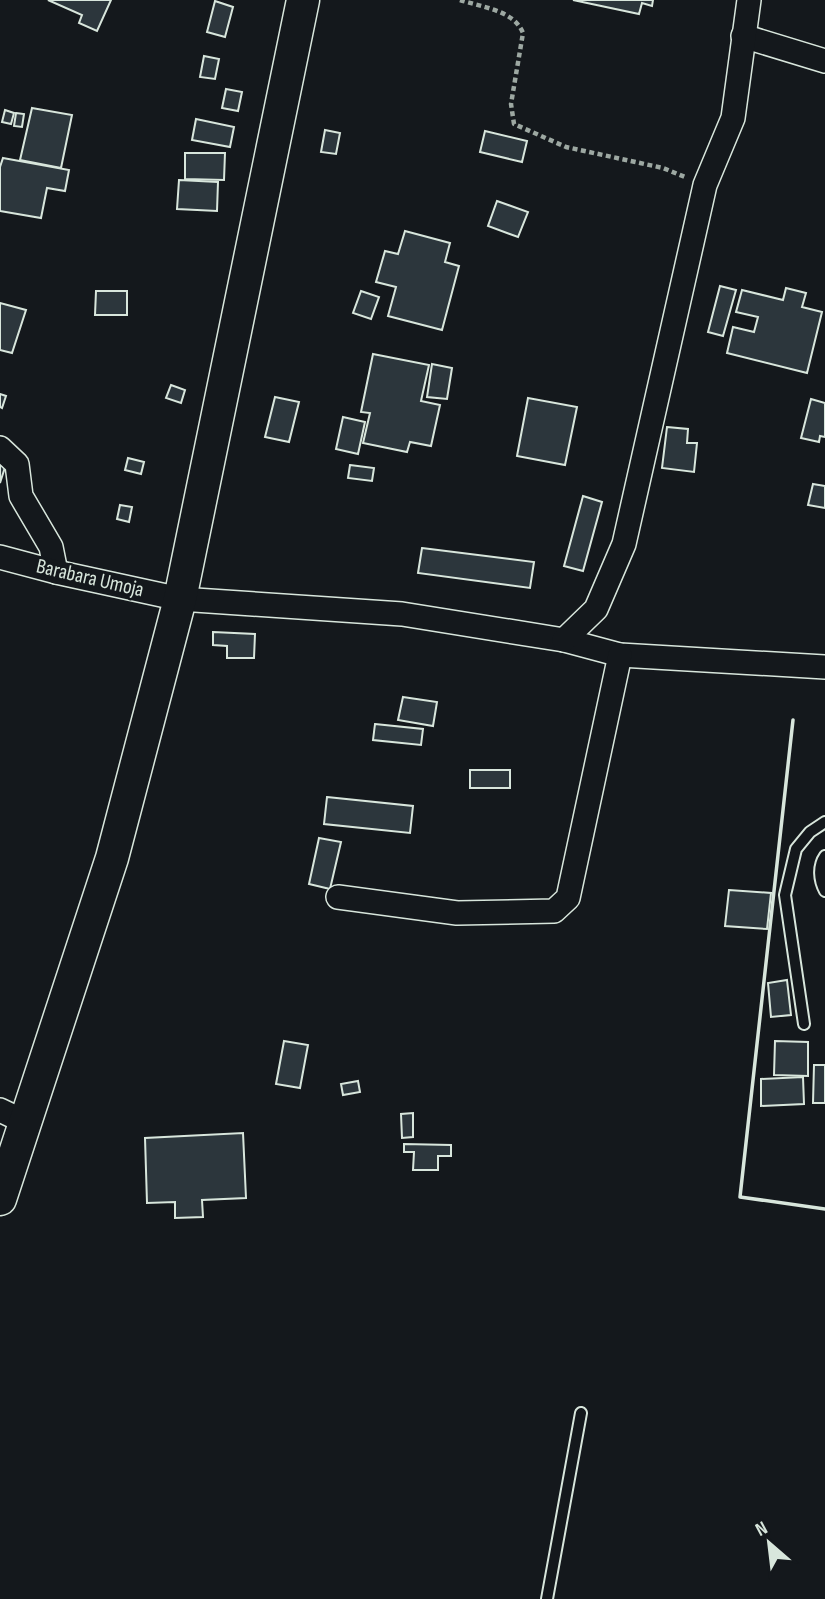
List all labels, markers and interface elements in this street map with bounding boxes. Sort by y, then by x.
street label: Barabara Umoja [34,553,146,603]
north arrow [734,1508,804,1578]
text: N [752,1517,772,1542]

